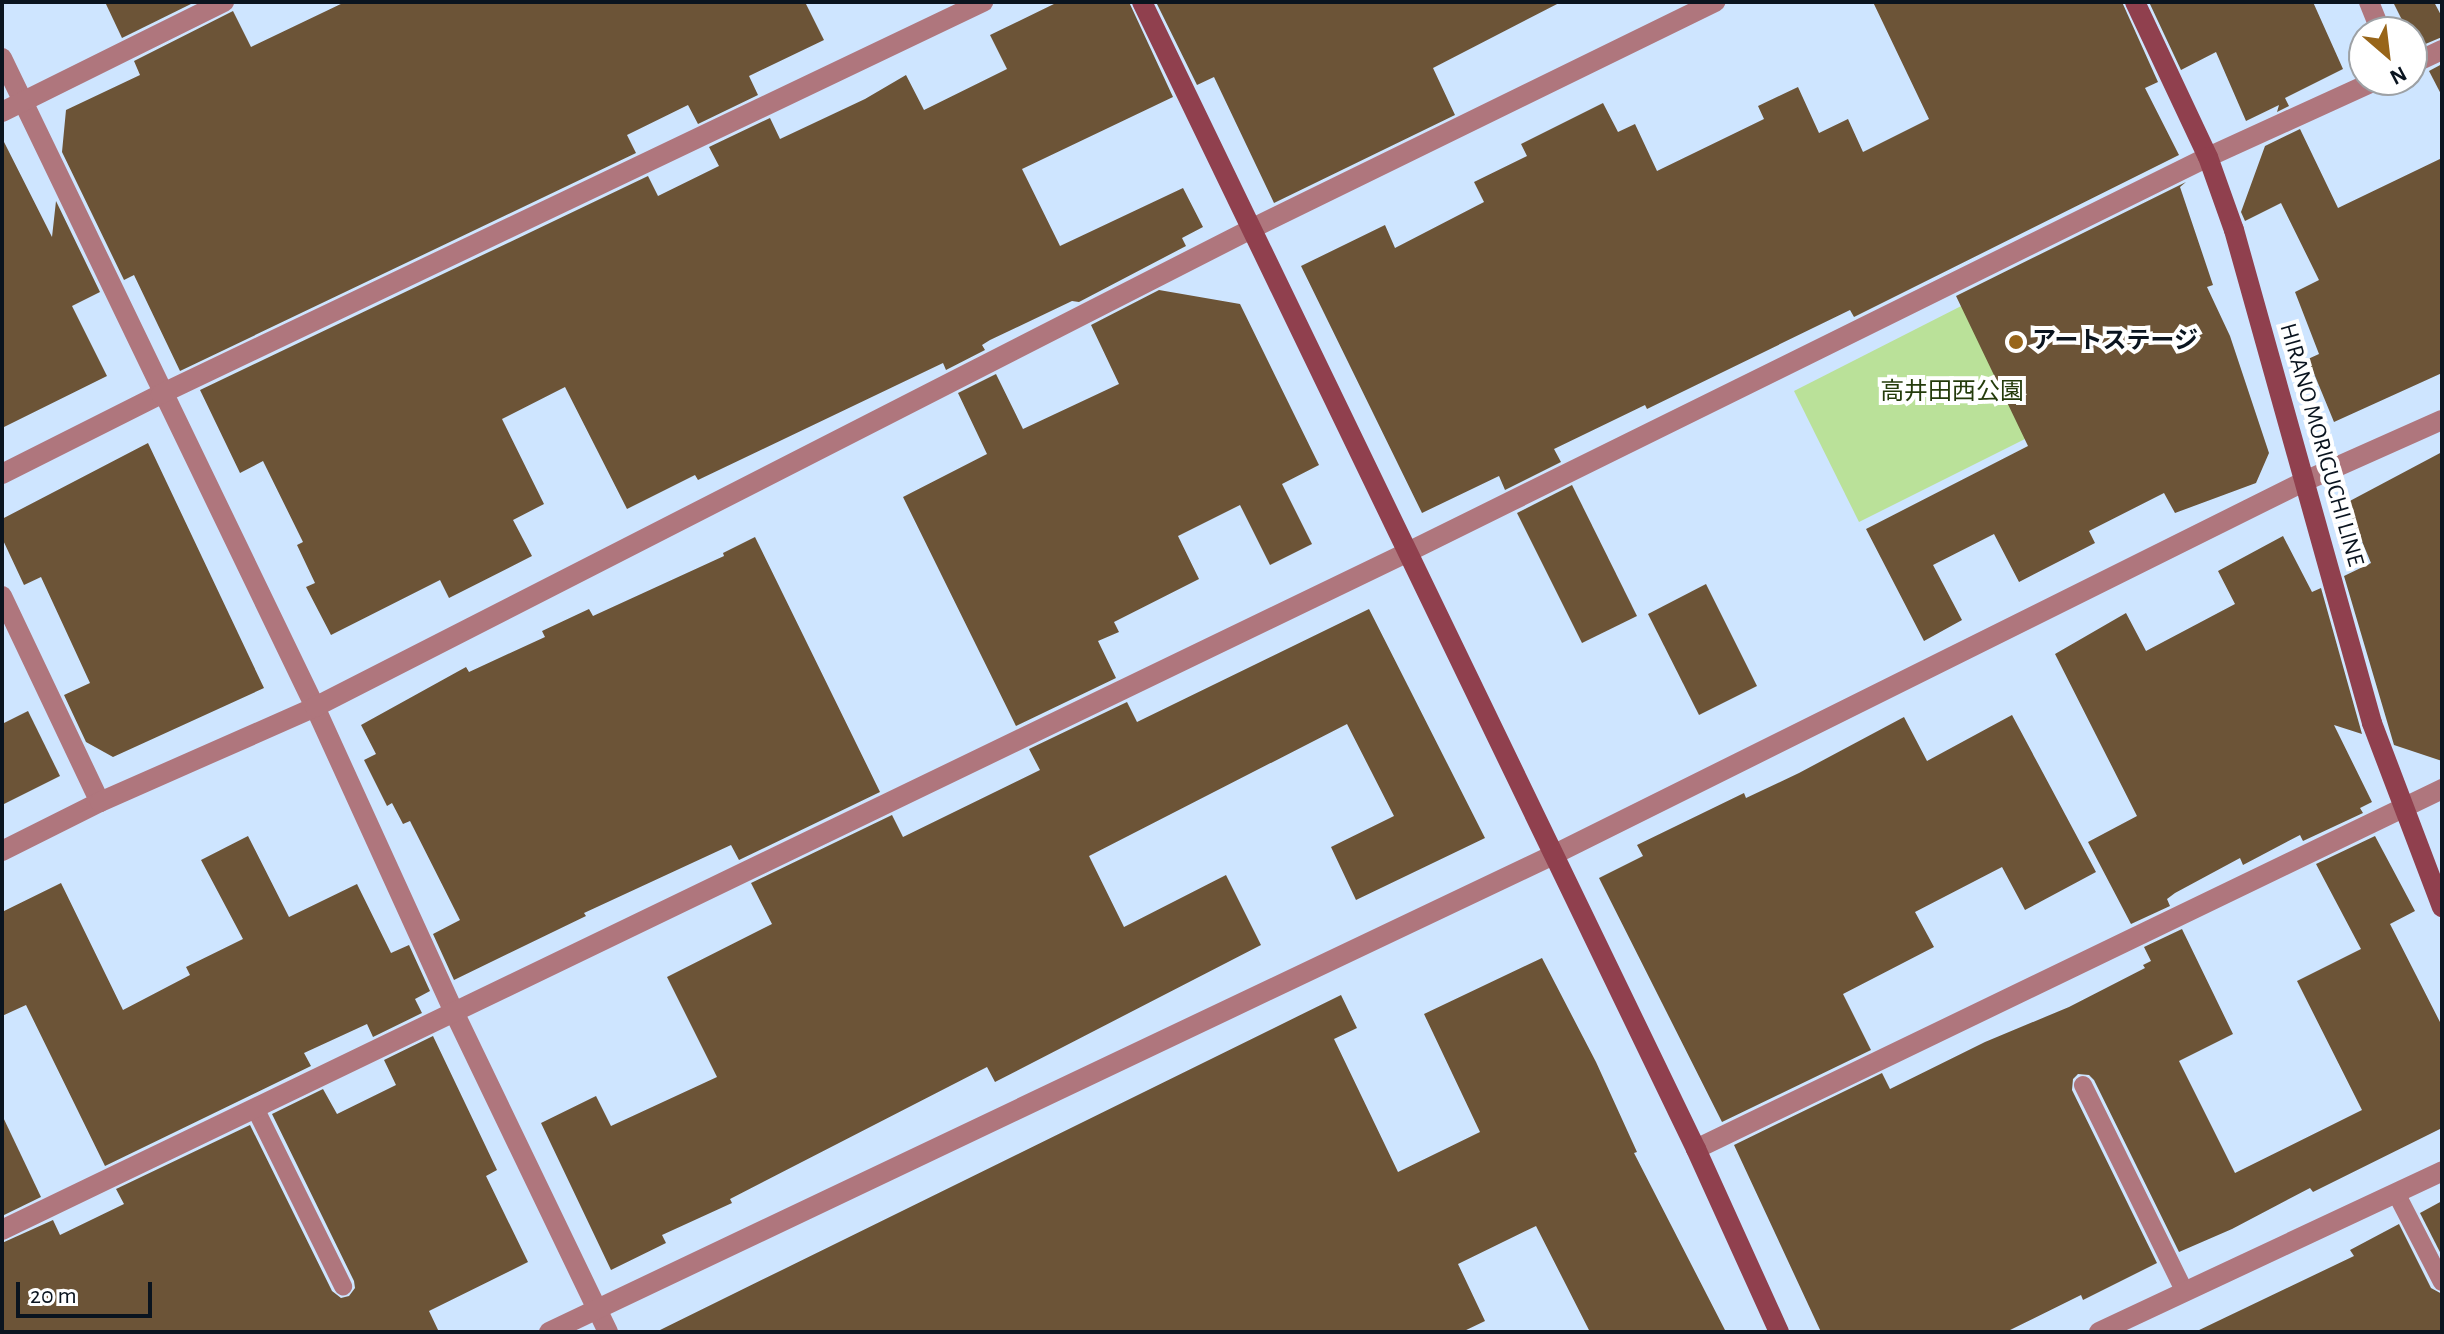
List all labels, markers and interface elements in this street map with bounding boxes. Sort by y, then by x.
north arrow [2348,16,2428,96]
text: N [2386,62,2410,89]
street label: HIRANO MORIGUCHI LINE [2272,320,2370,570]
place label: アートステージ [2032,328,2199,356]
marker: アートステージ [2007,333,2025,351]
park label: 高井田西公園 [1880,379,2024,407]
scale bar [20,1266,156,1316]
text: 20 m [30,1284,77,1308]

